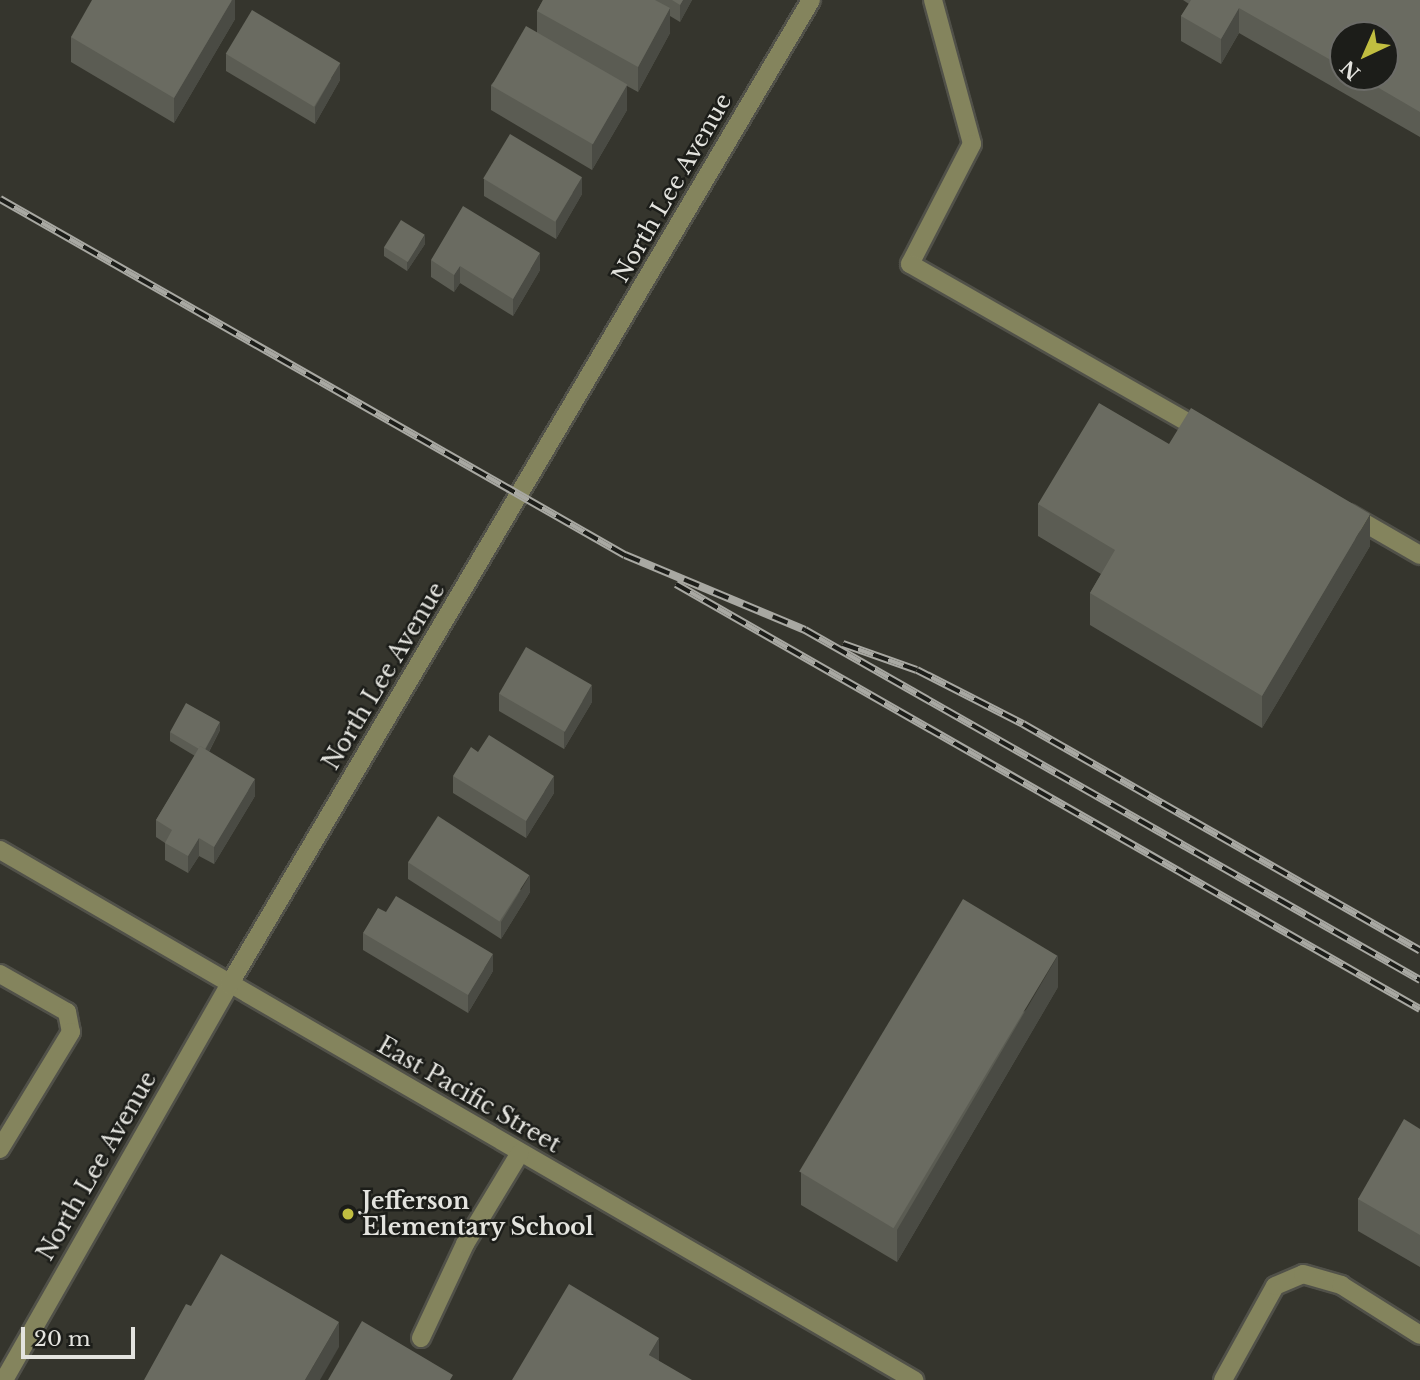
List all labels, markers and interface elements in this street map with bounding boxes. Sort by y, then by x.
north arrow [1329,21,1399,91]
text: N [1336,56,1365,85]
street label: North Lee Avenue [606,88,738,288]
street label: North Lee Avenue [317,577,451,775]
street label: East Pacific Street [373,1031,565,1159]
street label: North Lee Avenue [31,1066,163,1266]
place label: Jefferson Elementary School [362,1187,594,1241]
marker: Jefferson Elementary School [340,1206,356,1222]
scale bar [24,1314,138,1358]
text: 20 m [34,1326,91,1352]

